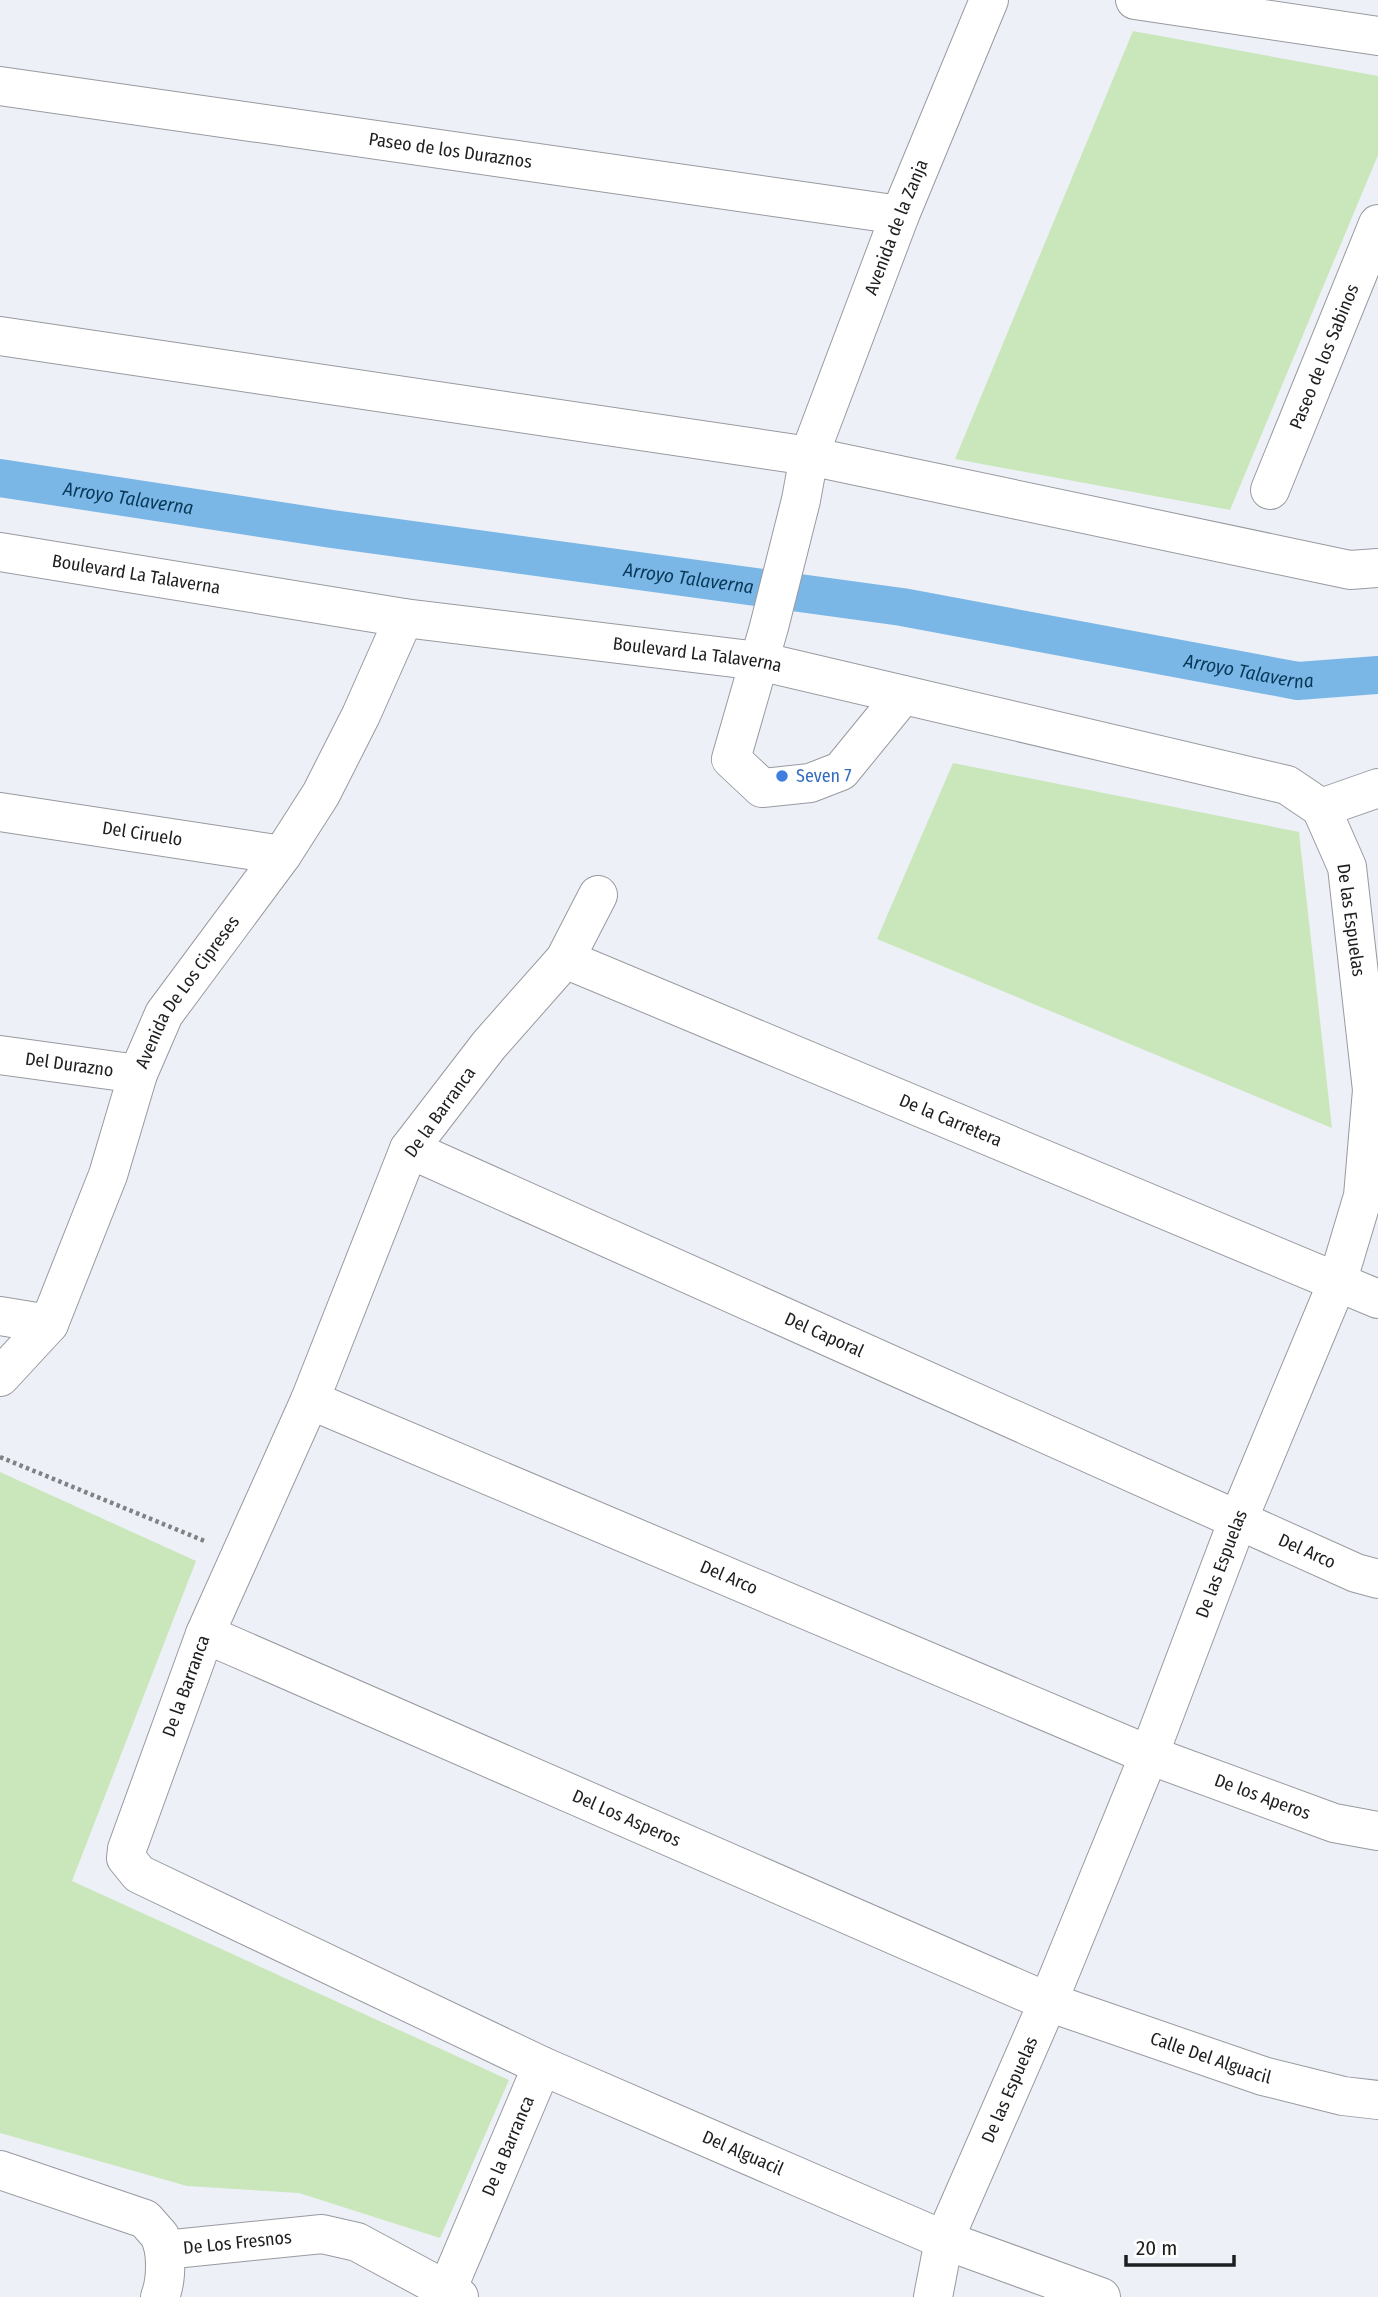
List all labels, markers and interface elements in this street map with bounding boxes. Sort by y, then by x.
street label: Paseo de los Duraznos [367,128,534,173]
street label: Avenida de la Zanja [860,156,933,298]
street label: Paseo de los Sabinos [1285,280,1364,432]
water label: Arroyo Talaverna [61,477,195,520]
street label: Boulevard La Talaverna [50,550,222,599]
water label: Arroyo Talaverna [621,558,755,599]
street label: Boulevard La Talaverna [612,632,784,677]
water label: Arroyo Talaverna [1181,649,1314,693]
place label: Seven 7 [796,765,852,787]
marker: Seven 7 [774,768,790,784]
street label: Del Ciruelo [101,817,184,851]
street label: De las Espuelas [1332,862,1370,978]
street label: Avenida De Los Cipreses [131,911,244,1072]
street label: Del Durazno [24,1048,115,1082]
street label: De la Barranca [400,1062,480,1162]
street label: De la Carretera [896,1089,1005,1152]
street label: Del Caporal [781,1308,868,1362]
street label: De las Espuelas [1191,1506,1252,1621]
street label: Del Arco [1275,1529,1339,1573]
street label: Del Arco [697,1555,761,1599]
street label: De la Barranca [157,1632,215,1740]
street label: De los Aperos [1212,1769,1314,1825]
street label: Del Los Asperos [569,1785,684,1851]
street label: Calle Del Alguacil [1147,2027,1274,2089]
street label: De las Espuelas [977,2033,1043,2146]
street label: De la Barranca [477,2092,539,2199]
street label: Del Alguacil [699,2126,787,2180]
scale bar [1126,2224,1234,2268]
street label: De Los Fresnos [182,2226,293,2259]
text: 20 m [1136,2235,1177,2261]

